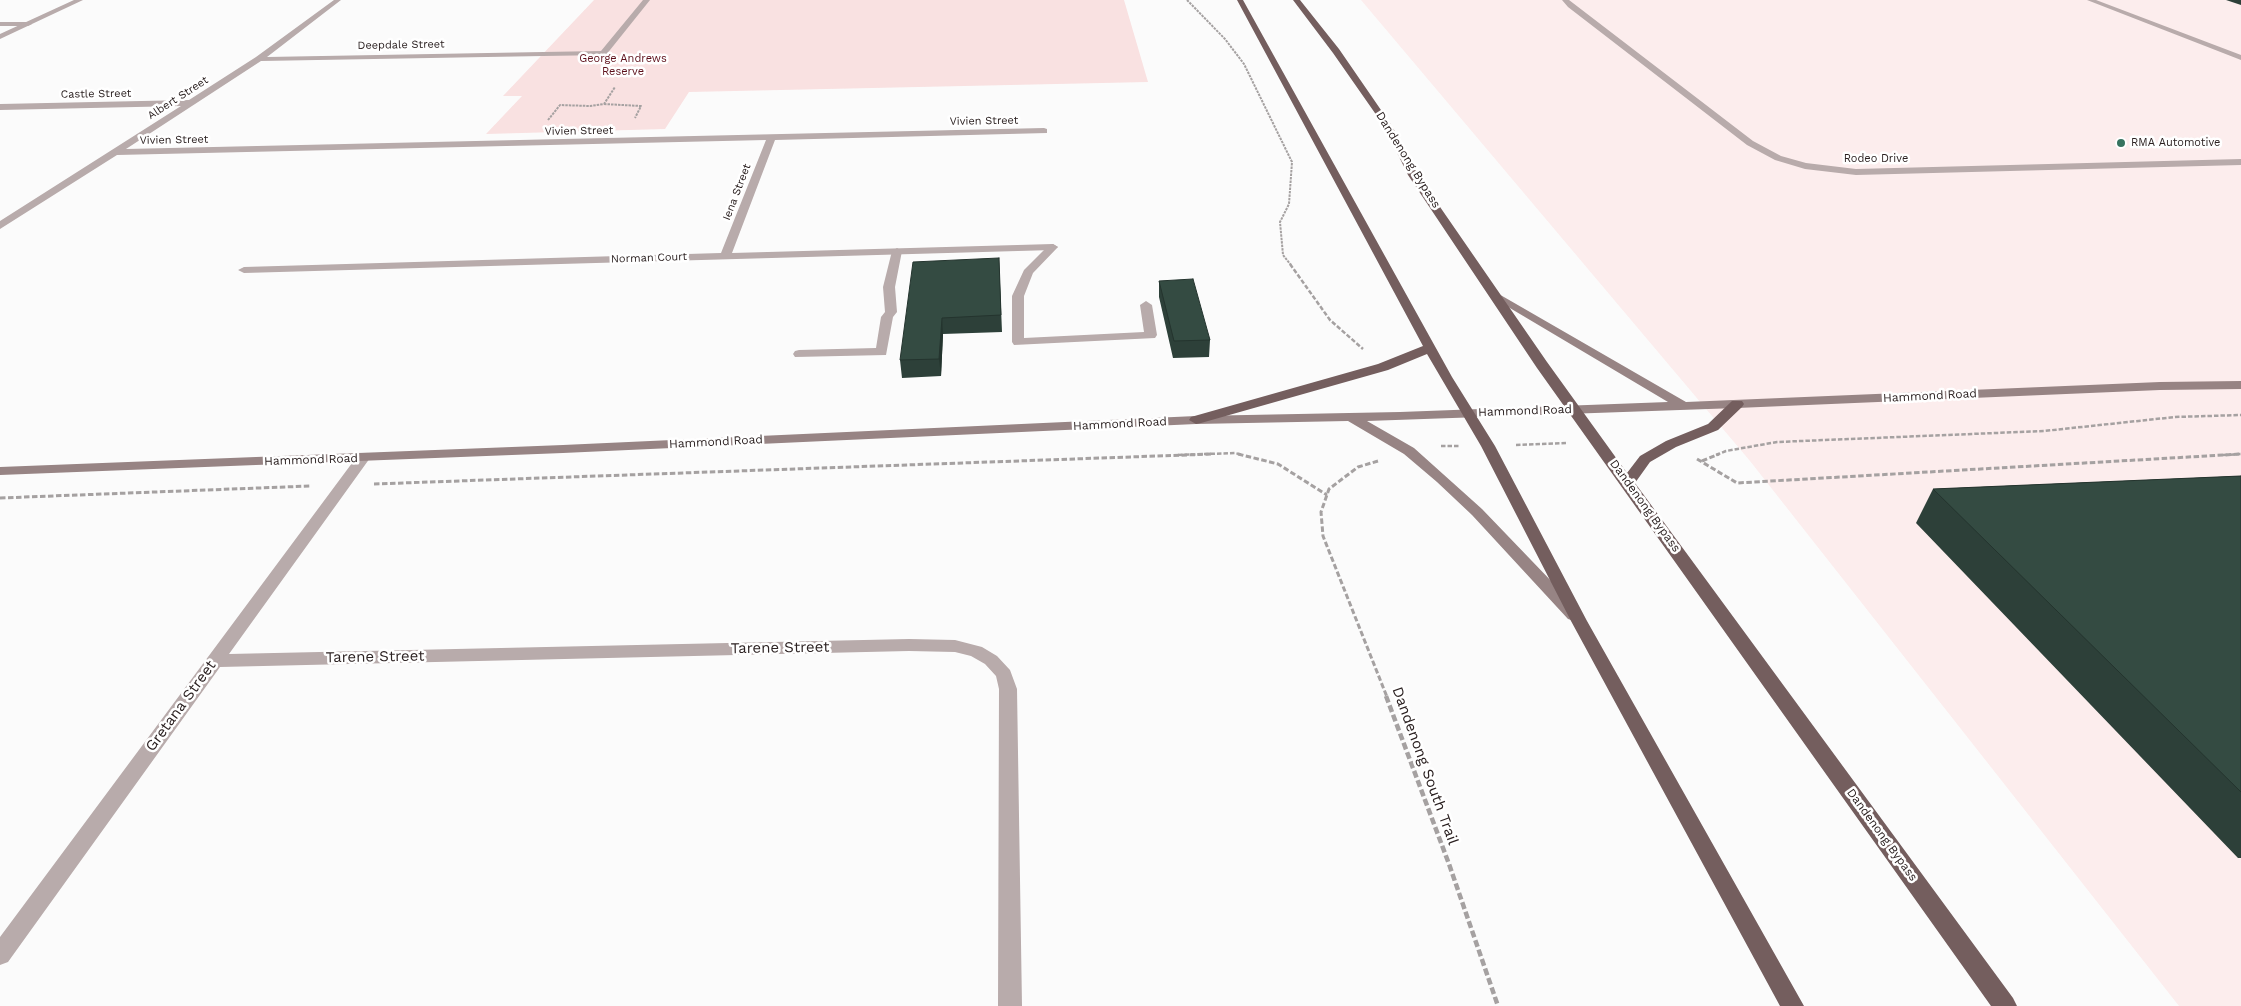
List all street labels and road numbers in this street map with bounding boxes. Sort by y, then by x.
street label: Deepdale Street [357,38,445,52]
street label: Albert Street [145,74,211,122]
street label: Castle Street [61,87,131,101]
street label: Dandenong Bypass [1373,109,1443,211]
street label: Vivien Street [950,114,1018,128]
street label: Vivien Street [545,124,613,138]
street label: Vivien Street [140,133,208,147]
street label: Rodeo Drive [1844,152,1908,166]
street label: Iena Street [720,162,754,222]
street label: Norman Court [611,250,687,266]
street label: Hammond Road [1883,386,1977,406]
street label: Hammond Road [1478,402,1572,420]
street label: Hammond Road [1073,414,1167,434]
street label: Hammond Road [669,432,763,452]
street label: Hammond Road [264,451,358,469]
street label: Dandenong Bypass [1607,457,1683,555]
street label: Tarene Street [730,638,830,658]
street label: Tarene Street [325,647,425,667]
street label: Gretana Street [142,657,220,755]
street label: Dandenong South Trail [1388,685,1462,847]
street label: Dandenong Bypass [1844,786,1920,884]

